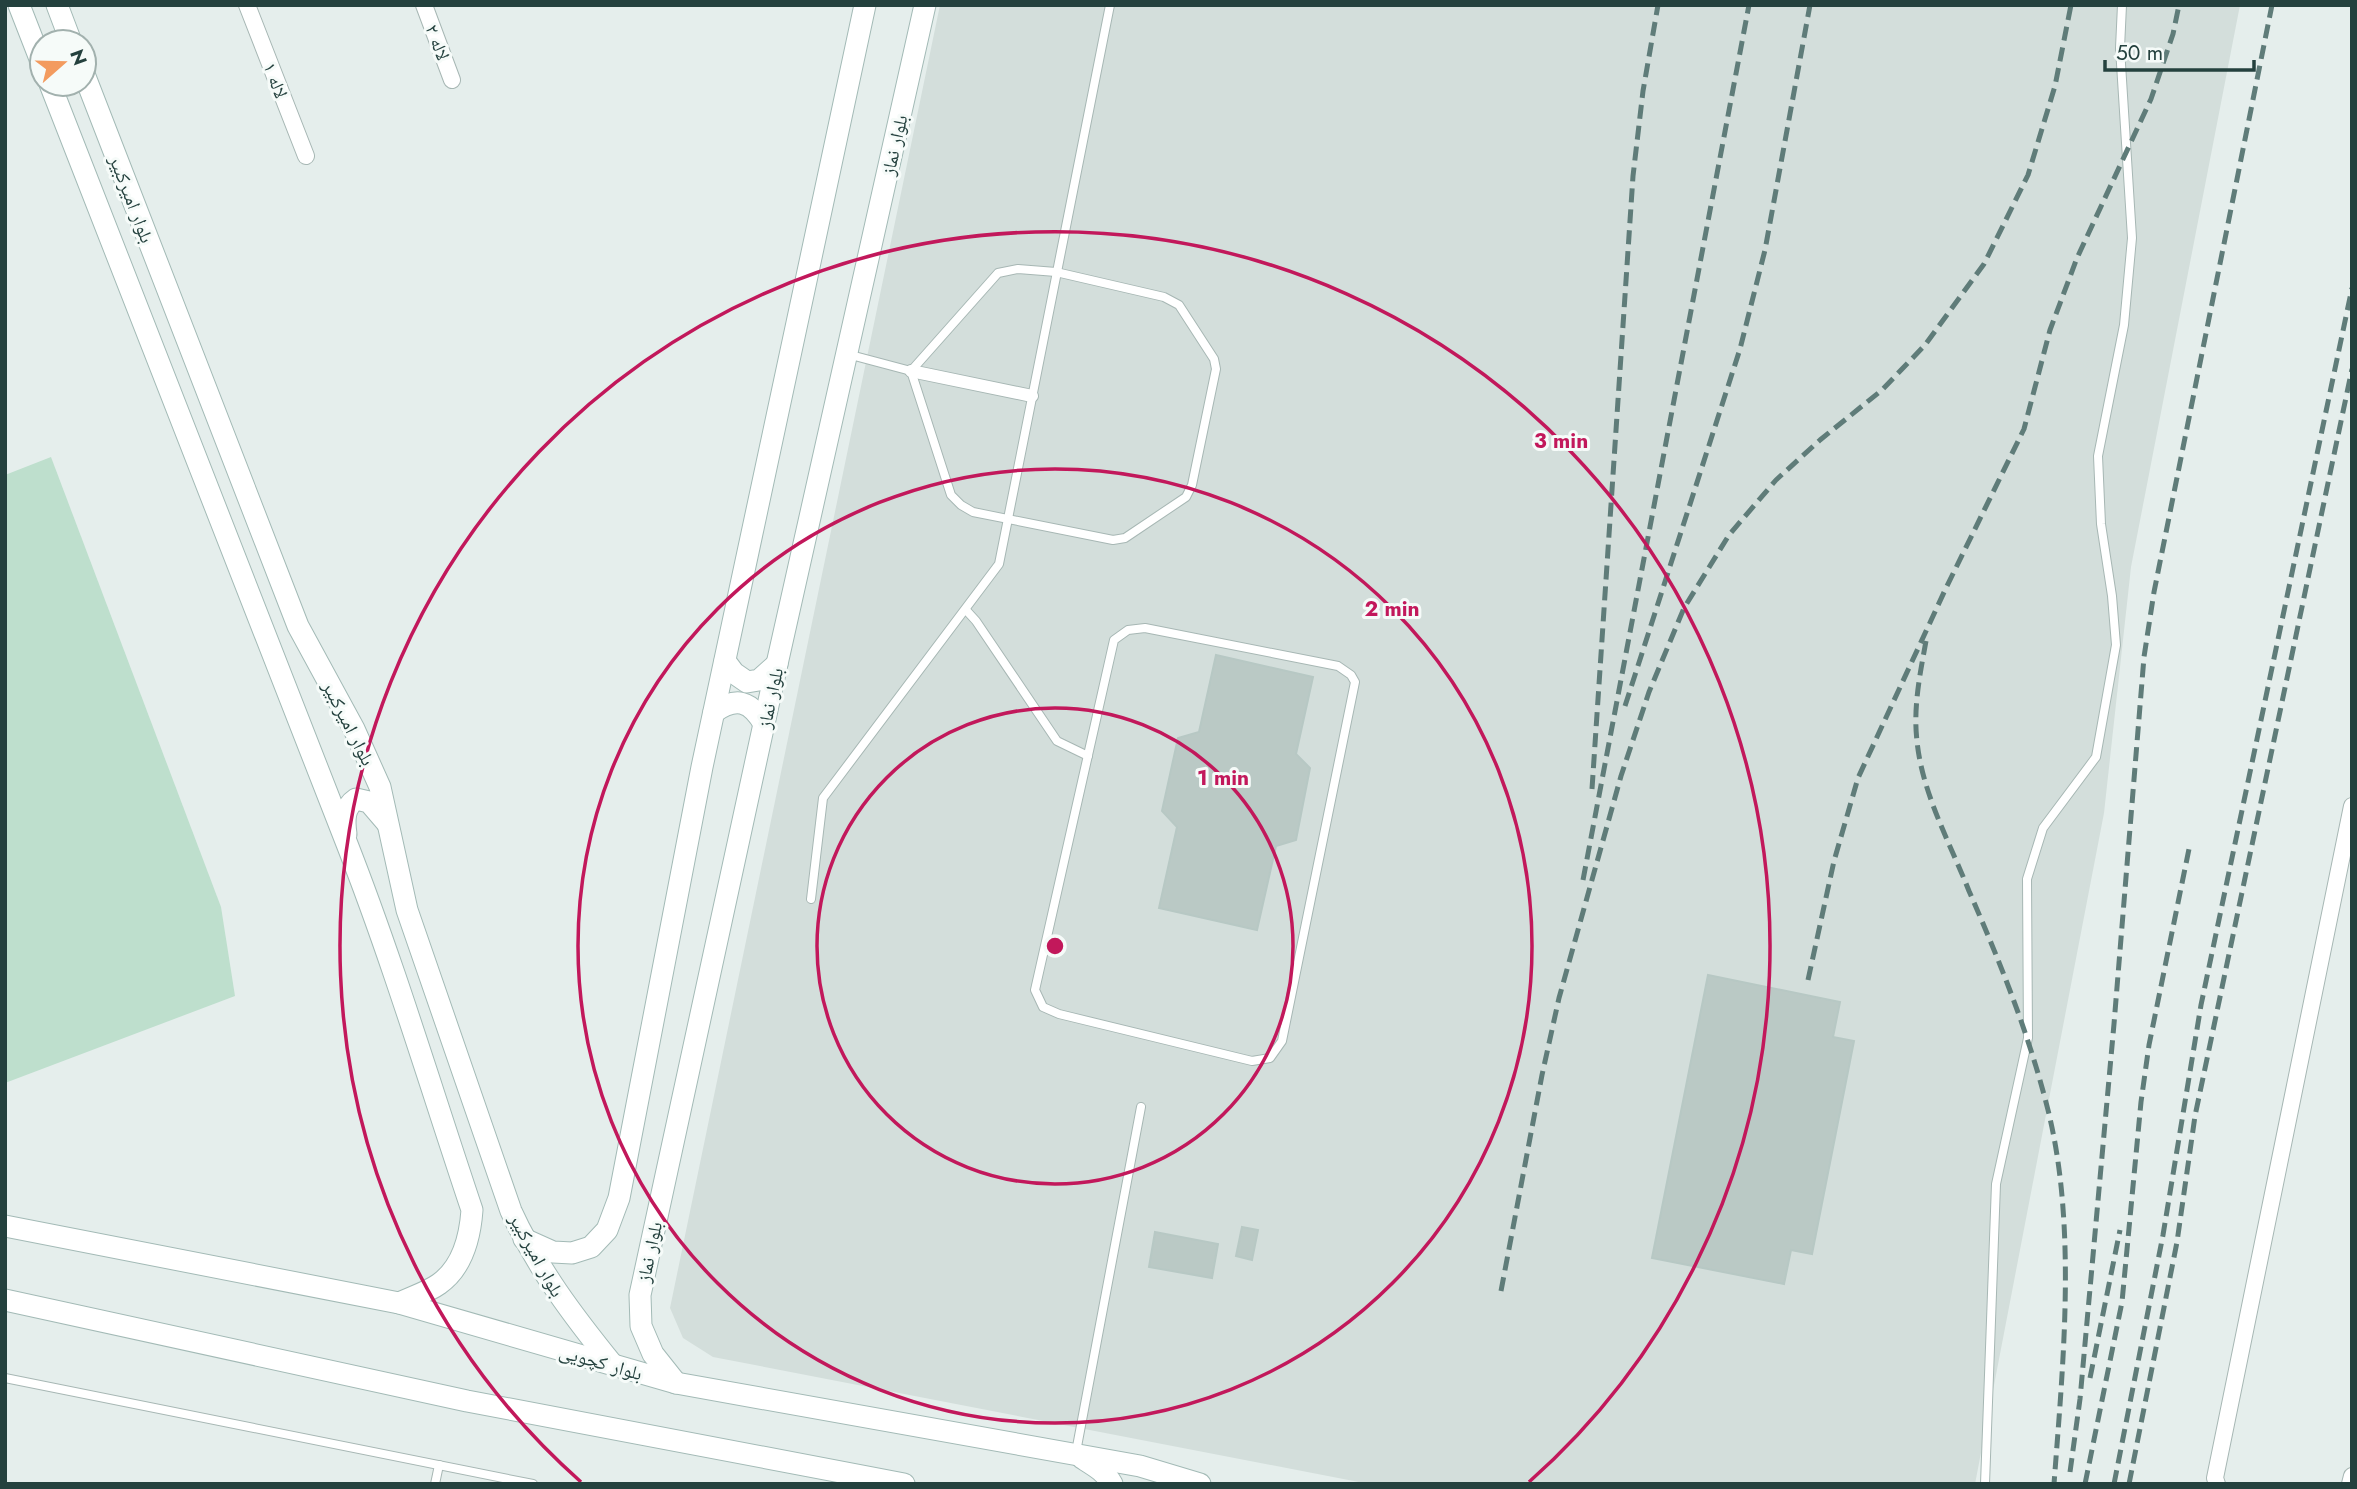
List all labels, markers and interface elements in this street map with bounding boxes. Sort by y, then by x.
street label: لاله ۲ [418,20,457,64]
north arrow [28,28,98,98]
scale bar [2105,28,2254,72]
text: 50 m [2116,38,2163,68]
text: N [63,46,94,69]
street label: لاله ۱ [256,58,295,102]
street label: بلوار نماز [874,112,915,179]
street label: بلوار امیرکبیر [102,150,161,247]
text: 3 min [1534,426,1588,456]
text: 2 min [1364,594,1420,624]
street label: بلوار نماز [751,665,790,732]
street label: بلوار امیرکبیر [315,675,381,770]
text: 1 min [1197,763,1249,793]
centre of rings [1043,934,1067,958]
street label: بلوار امیرکبیر [502,1208,571,1302]
street label: بلوار نماز [630,1219,669,1286]
street label: بلوار کچویی [556,1338,646,1387]

